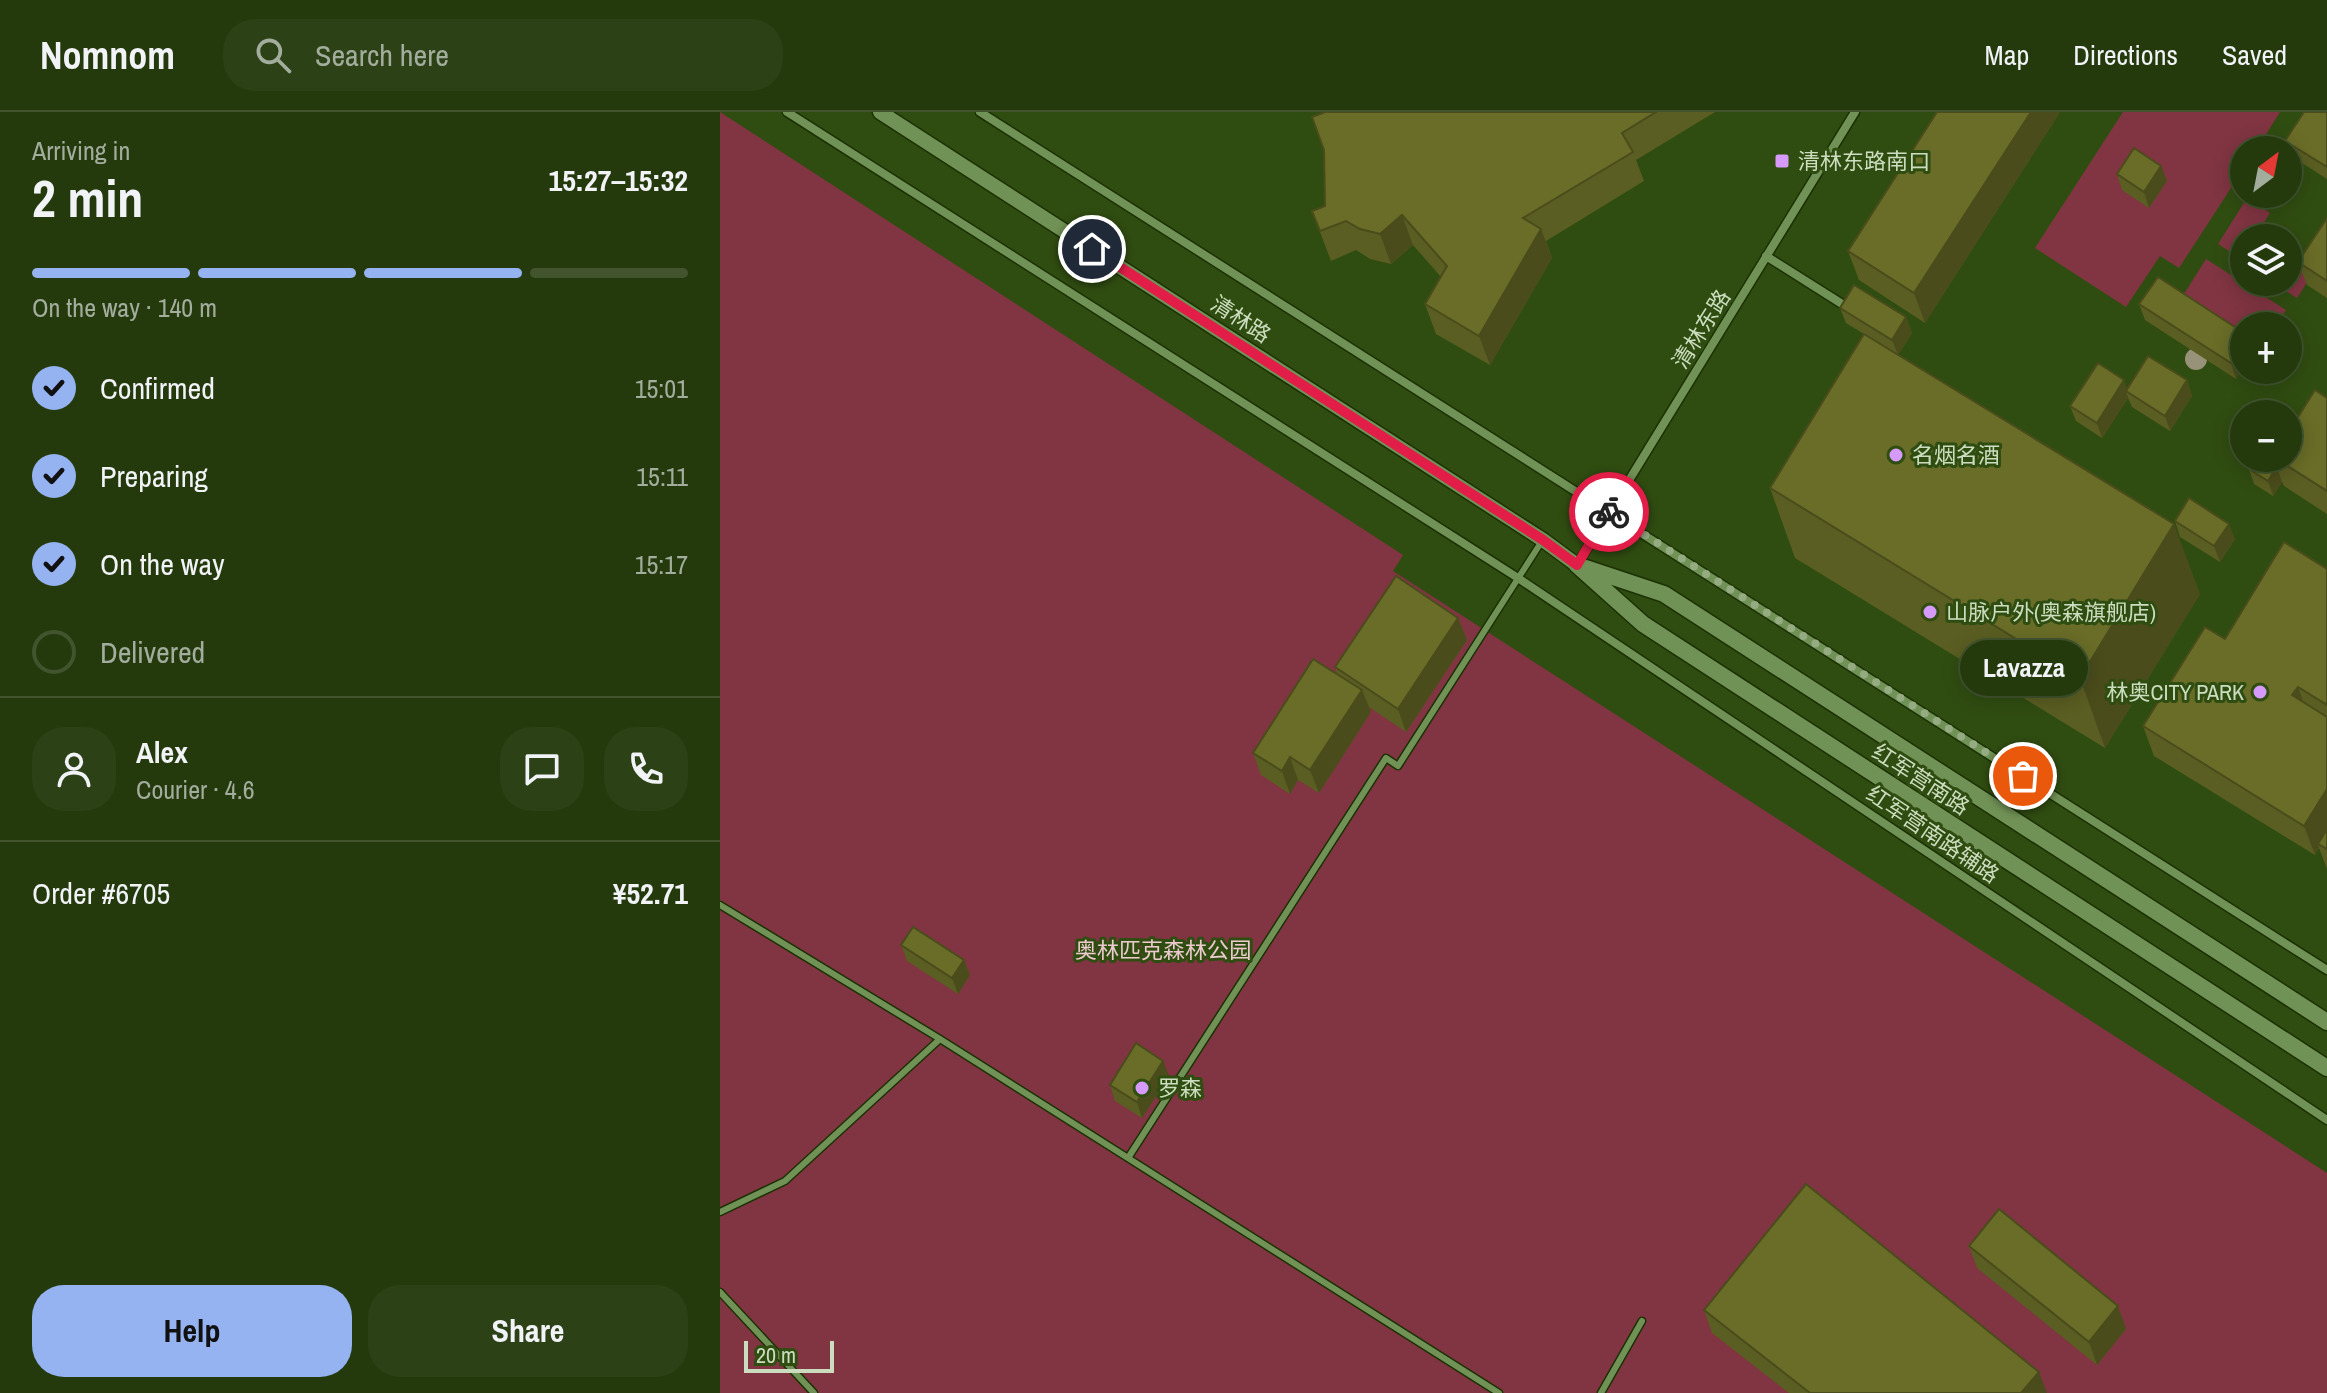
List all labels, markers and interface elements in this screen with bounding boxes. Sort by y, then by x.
search box [223,19,783,91]
text: Nomnom [40,30,175,81]
icon: search [251,33,295,77]
text: Search here [315,35,449,75]
text: Map [1985,36,2029,74]
text: Directions [2073,36,2178,74]
text: Saved [2222,36,2287,74]
text: Arriving in [32,133,130,168]
north arrow [2230,136,2302,208]
map controls [2230,136,2302,472]
place label: 清林东路南口 [1798,146,1930,176]
marker: 清林东路南口 [1773,152,1791,170]
text: 15:27–15:32 [549,160,688,200]
text: 2 min [32,163,143,233]
pin [1058,215,1126,283]
button: layers [2230,224,2302,296]
icon: home [1070,227,1114,271]
street label: 清林东路 [1665,284,1737,374]
street label: 清林路 [1205,288,1277,350]
text: On the way · 140 m [32,290,217,325]
button: + [2230,312,2302,384]
icon: check [32,366,76,410]
text: Confirmed [100,368,215,408]
text: 15:01 [635,371,688,406]
button: − [2230,400,2302,472]
place label: 名烟名酒 [1912,440,2000,470]
marker: 名烟名酒 [1887,446,1905,464]
icon: check [32,454,76,498]
text: Preparing [100,456,208,496]
text: 15:11 [636,459,688,494]
courier [1569,472,1649,552]
icon: bike [1587,490,1631,534]
icon: check [32,542,76,586]
text: On the way [100,544,224,584]
text: 15:17 [635,547,688,582]
place label: 山脉户外(奥森旗舰店) [1946,597,2156,627]
marker: 山脉户外(奥森旗舰店) [1921,603,1939,621]
text: Delivered [100,632,205,672]
callout: Lavazza [1959,640,2087,696]
text: Lavazza [1983,650,2065,685]
place label: 林奥CITY PARK [2106,677,2244,707]
marker: 林奥CITY PARK [2251,683,2269,701]
button: person [32,727,116,811]
button: chat [500,727,584,811]
button: phone [604,727,688,811]
text: Alex [136,732,188,772]
street label: 红军营南路 [1867,736,1975,822]
pin [1989,742,2057,810]
icon: bag [2001,754,2045,798]
text: Courier · 4.6 [136,772,255,807]
street label: 红军营南路辅路 [1861,779,2005,889]
text: Order #6705 [32,873,170,913]
text: ¥52.71 [613,873,688,913]
park label: 奥林匹克森林公园 [1075,935,1251,965]
place label: 罗森 [1158,1073,1202,1103]
marker: 罗森 [1133,1079,1151,1097]
button: Help [32,1285,352,1377]
button: Share [368,1285,688,1377]
scale bar [744,1337,834,1373]
text: 20 m [756,1340,796,1370]

